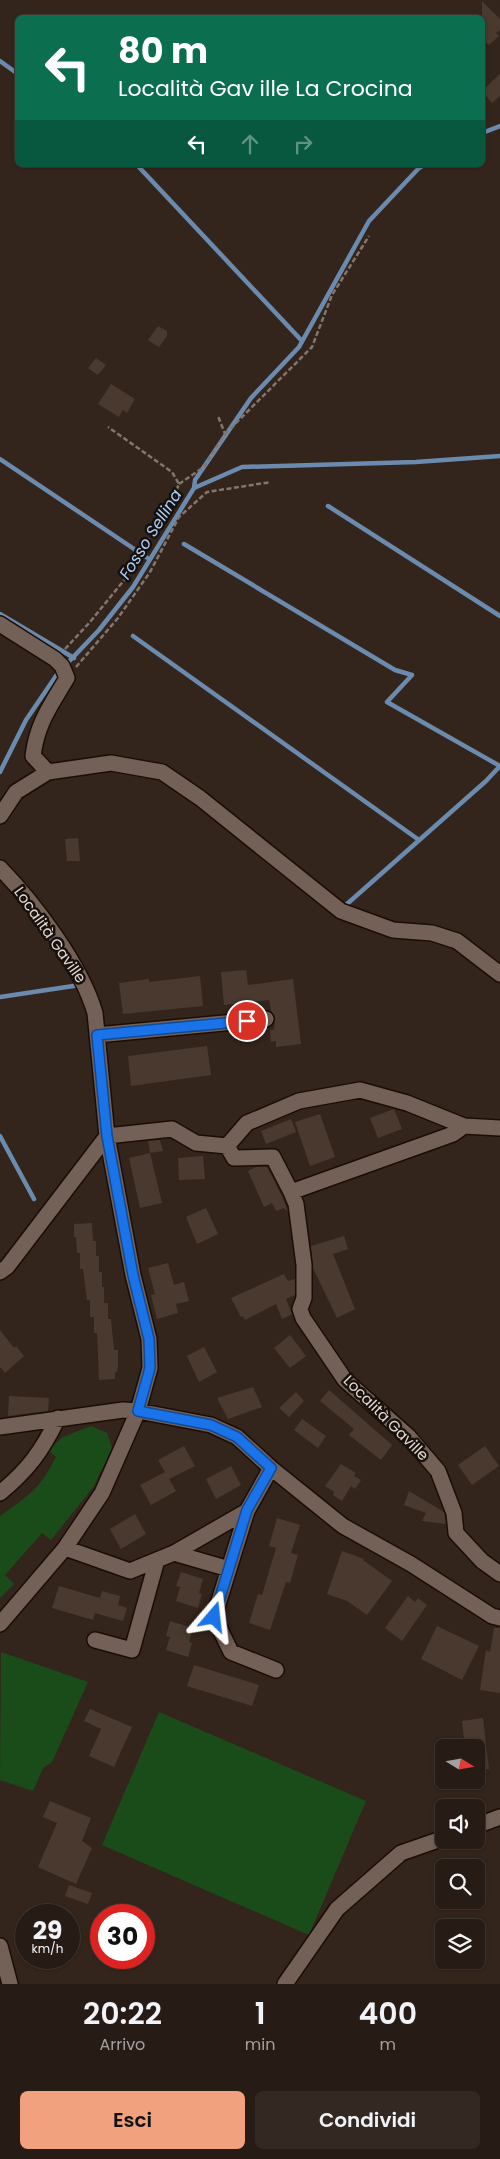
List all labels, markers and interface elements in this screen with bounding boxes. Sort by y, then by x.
text: 80 m [118,26,208,75]
icon: left [35,35,100,100]
text: Località Gav ille La Crocina [118,73,413,104]
icon: left [183,130,211,158]
icon: ahead [236,130,264,158]
icon: right [289,130,317,158]
water label: Fosso Sellina [114,485,187,584]
street label: Località Gaville [9,882,91,987]
pin [226,1000,268,1042]
icon: arrive [233,1007,261,1035]
street label: Località Gaville [339,1370,434,1465]
position arrow [187,1590,239,1642]
north arrow [435,1739,485,1789]
map controls [435,1739,485,1969]
button: sound [435,1799,485,1849]
button: search [435,1859,485,1909]
speed limit sign: 30 [90,1904,155,1969]
text: 29 [33,1913,62,1948]
button: layers [435,1919,485,1969]
text: km/h [32,1940,63,1957]
text: 20:22 [83,1992,162,2035]
text: 1 [255,1992,266,2035]
text: 400 [358,1992,417,2035]
text: Arrivo [99,2033,145,2056]
text: min [245,2033,276,2056]
text: m [380,2033,396,2056]
button: Esci [20,2091,245,2149]
button: Condividi [255,2091,480,2149]

